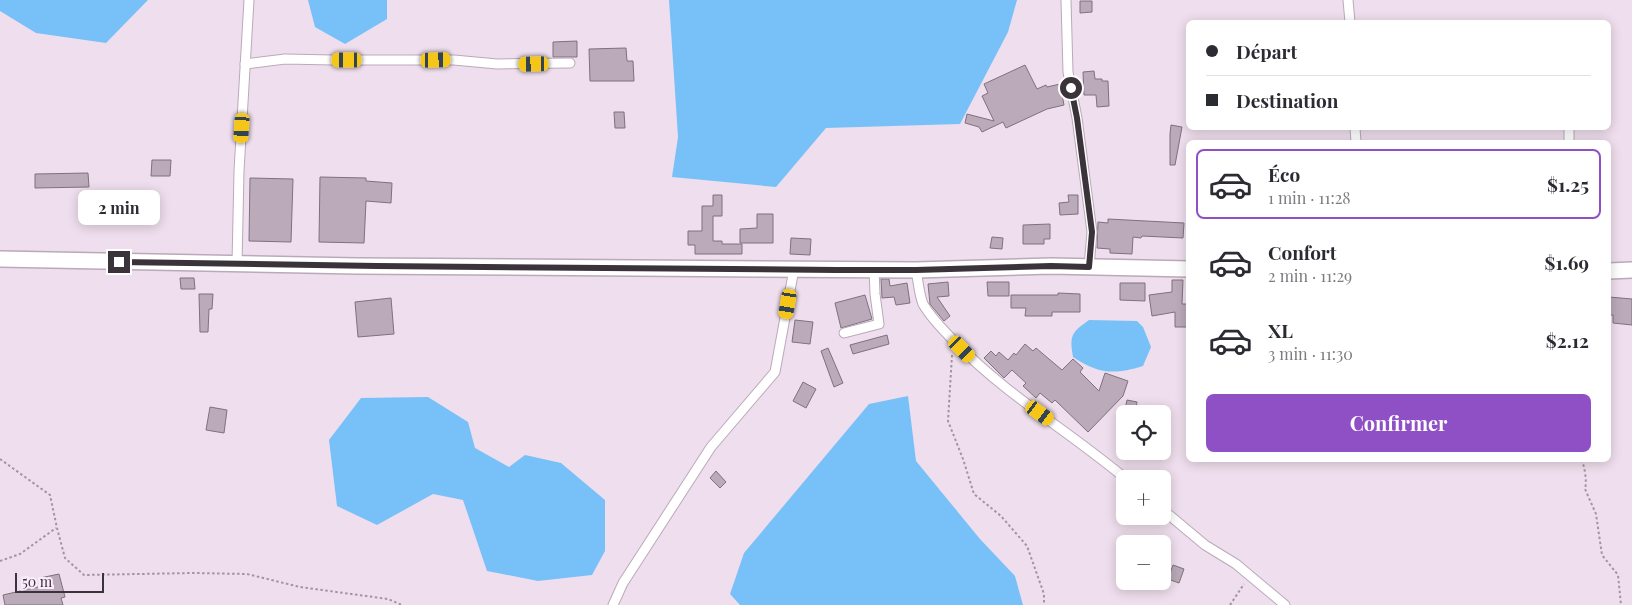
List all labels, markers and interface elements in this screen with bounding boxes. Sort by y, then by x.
text: Départ [1236,38,1297,64]
car [420,52,451,68]
car [332,53,362,68]
car [518,56,549,72]
route start [1060,77,1082,99]
text: Destination [1236,87,1338,113]
car [233,113,250,143]
text: Éco [1268,161,1300,187]
icon: car [1208,162,1253,207]
text: $1.25 [1547,171,1589,197]
text: 1 min · 11:28 [1268,187,1351,208]
callout: 2 min [78,190,160,224]
text: 2 min [98,197,140,218]
text: Confort [1268,239,1336,265]
icon: car [1208,240,1253,285]
text: $1.69 [1545,249,1589,275]
route end [108,251,130,273]
text: 2 min · 11:29 [1268,265,1352,286]
car [778,288,797,320]
text: XL [1268,317,1293,343]
icon: car [1208,318,1253,363]
text: $2.12 [1546,327,1589,353]
car [946,333,977,365]
text: 3 min · 11:30 [1268,343,1353,364]
button: Confirmer [1206,394,1591,452]
car [1023,398,1056,428]
map controls [1116,405,1171,590]
button: locate [1116,405,1171,460]
button: + [1116,470,1171,525]
button: − [1116,535,1171,590]
scale bar [15,570,104,593]
text: 50 m [22,572,52,591]

